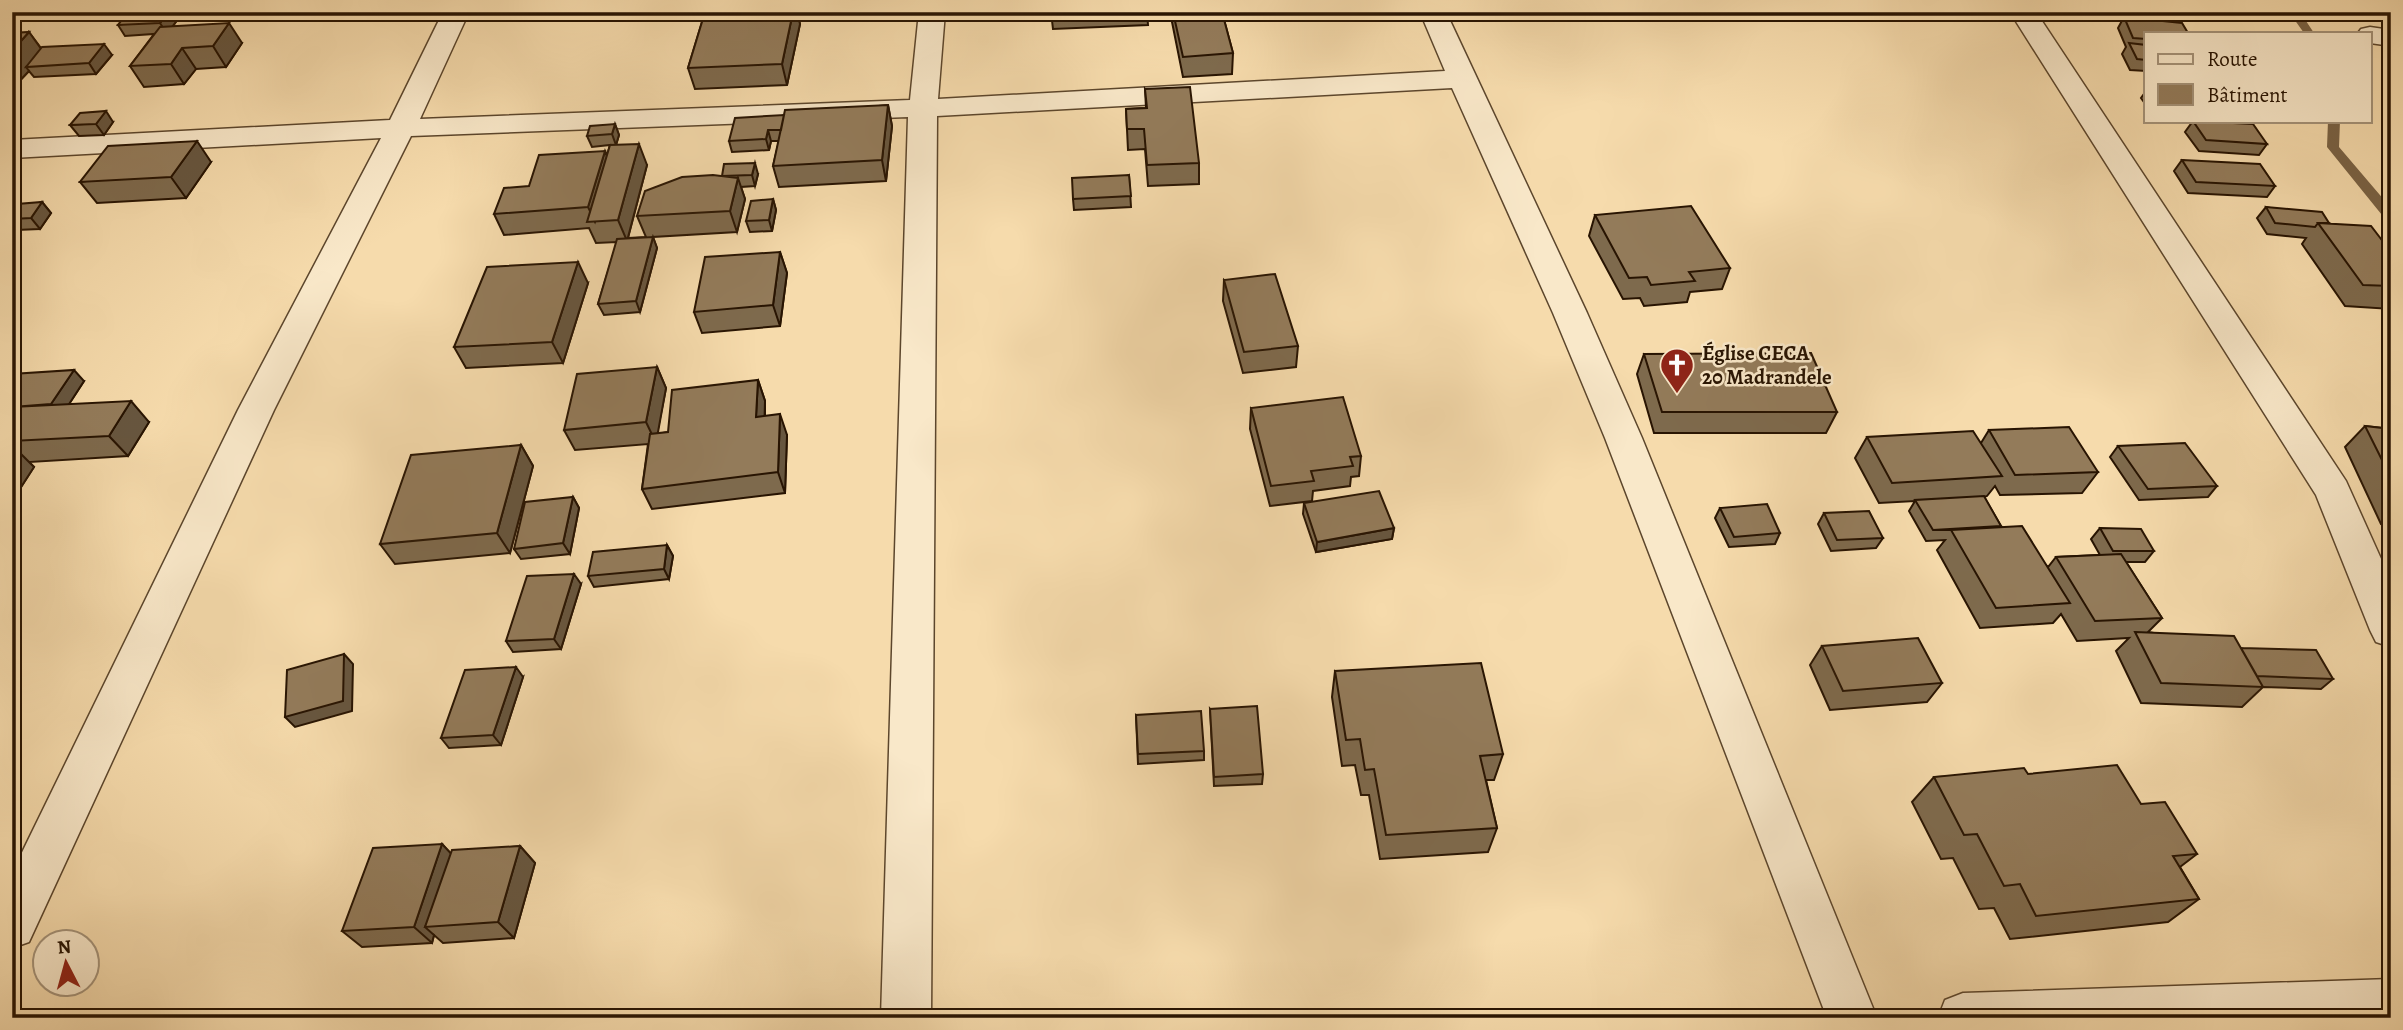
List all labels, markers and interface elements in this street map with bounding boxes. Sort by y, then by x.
legend [2144,32,2372,122]
text: Route [2207,45,2257,73]
text: Bâtiment [2207,81,2288,109]
place label: Église CECA 20 Madrandele [1702,339,1832,391]
church icon: Église CECA 20 Madrandele [1658,346,1696,395]
north arrow [32,928,102,998]
text: N [56,933,73,961]

